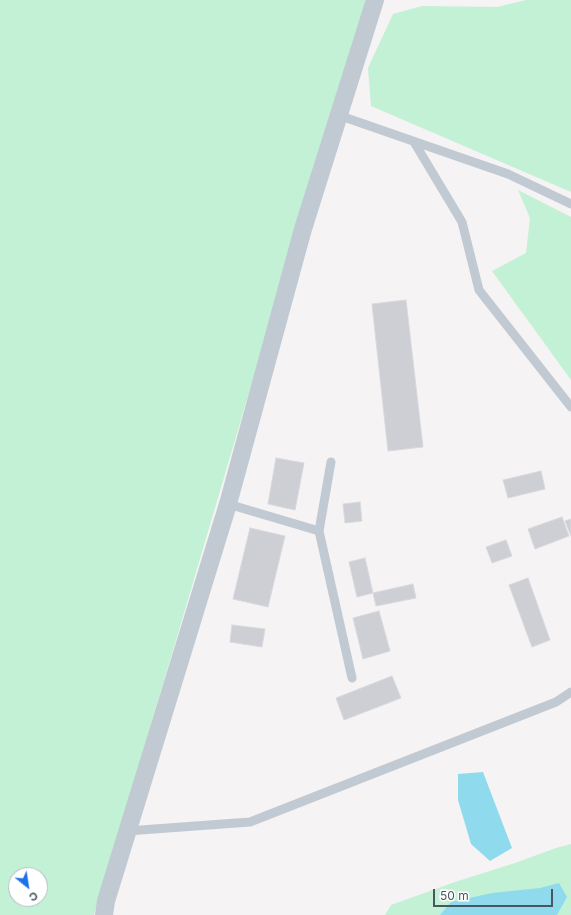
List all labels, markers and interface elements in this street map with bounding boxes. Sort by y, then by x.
north arrow [8,867,48,907]
scale bar [435,881,555,907]
text: С [26,888,41,905]
text: 50 m [440,888,469,903]

